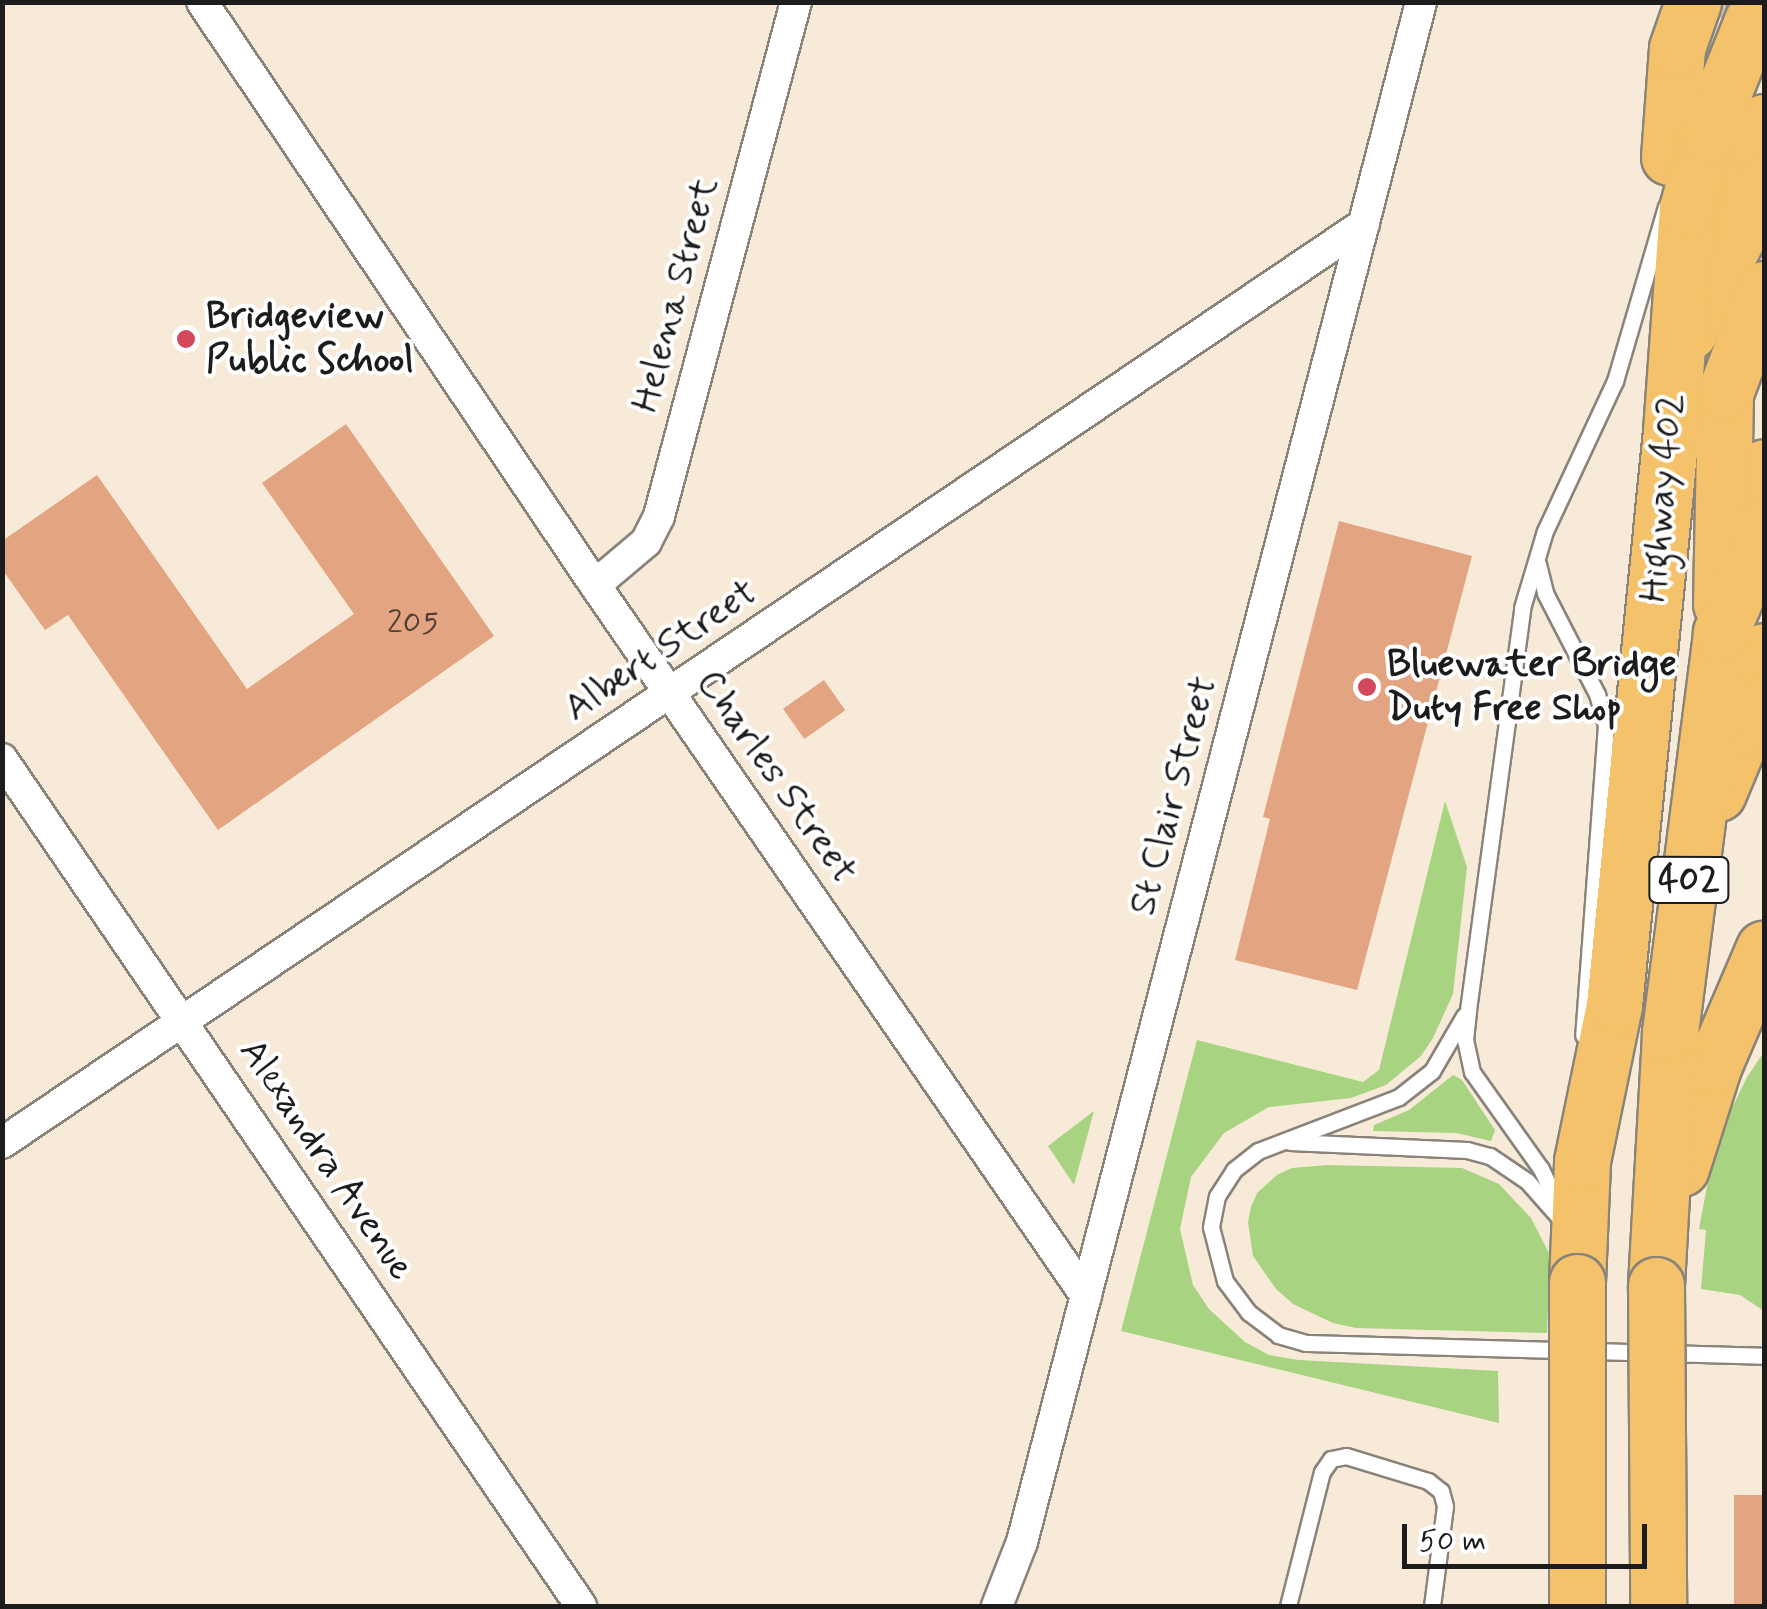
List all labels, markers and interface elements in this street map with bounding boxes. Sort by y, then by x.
street label: Helena Street [623,173,729,417]
place label: Bridgeview Public School [206,294,415,383]
marker: Bridgeview Public School [175,328,197,350]
street label: Highway 402 [1631,392,1695,604]
street label: Albert Street [557,571,765,731]
house number: 205 [387,604,439,642]
place label: Bluewater Bridge Duty Free Shop [1387,642,1674,732]
street label: Charles Street [686,662,866,892]
street label: St Clair Street [1120,670,1228,922]
marker: Bluewater Bridge Duty Free Shop [1356,676,1378,698]
road number: 402 [1646,850,1732,910]
street label: Alexandra Avenue [227,1028,425,1292]
scale bar [1407,1504,1652,1566]
text: 50 m [1419,1522,1486,1561]

